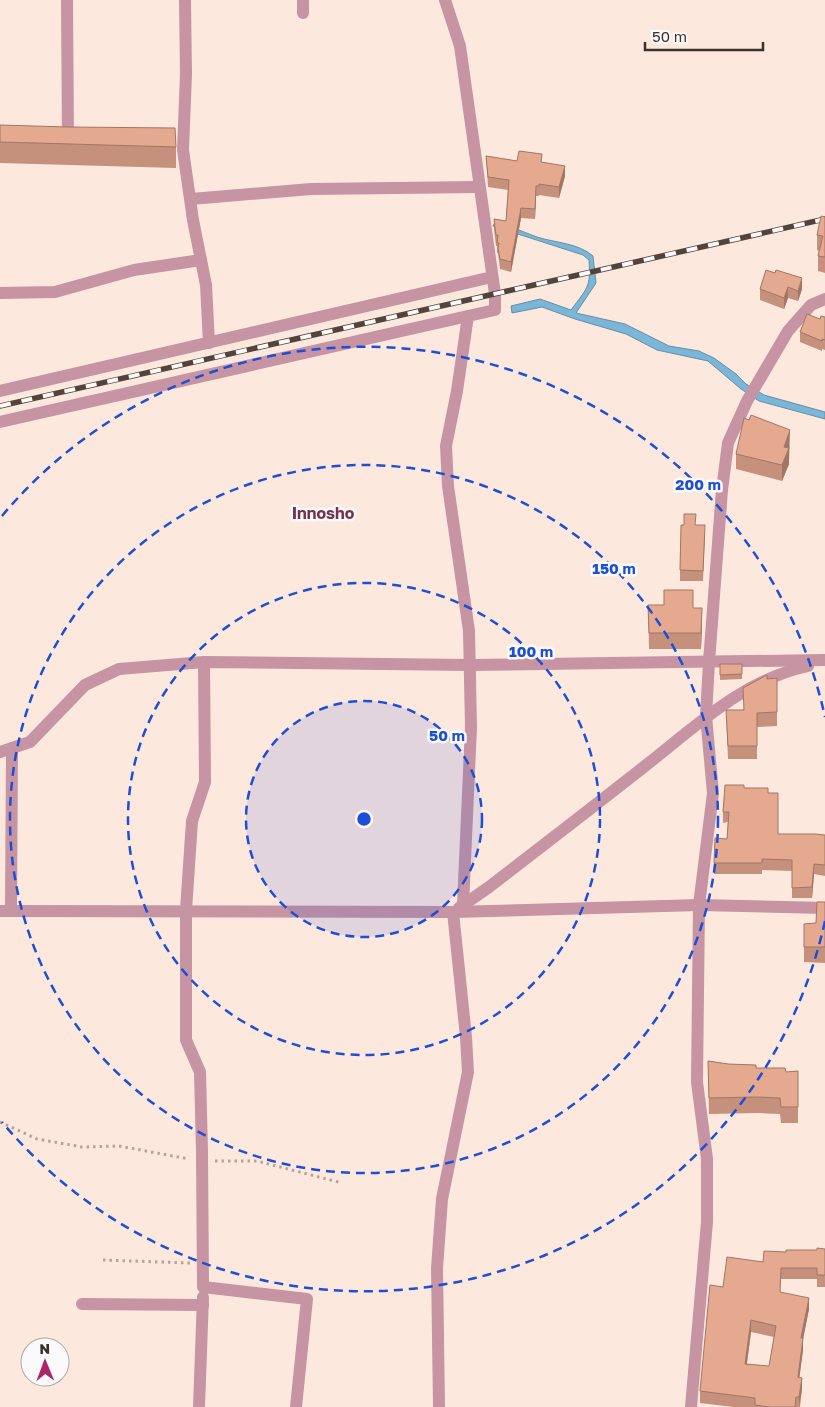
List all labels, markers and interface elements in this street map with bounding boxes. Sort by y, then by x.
scale bar [645,20,762,52]
text: 50 m [652,27,687,45]
text: 200 m [675,475,721,493]
district label: Innosho [292,503,355,523]
text: 150 m [592,559,636,577]
text: 100 m [509,642,553,660]
text: 50 m [429,726,465,744]
centre of rings [355,810,373,828]
north arrow [20,1337,70,1387]
text: N [39,1340,50,1357]

